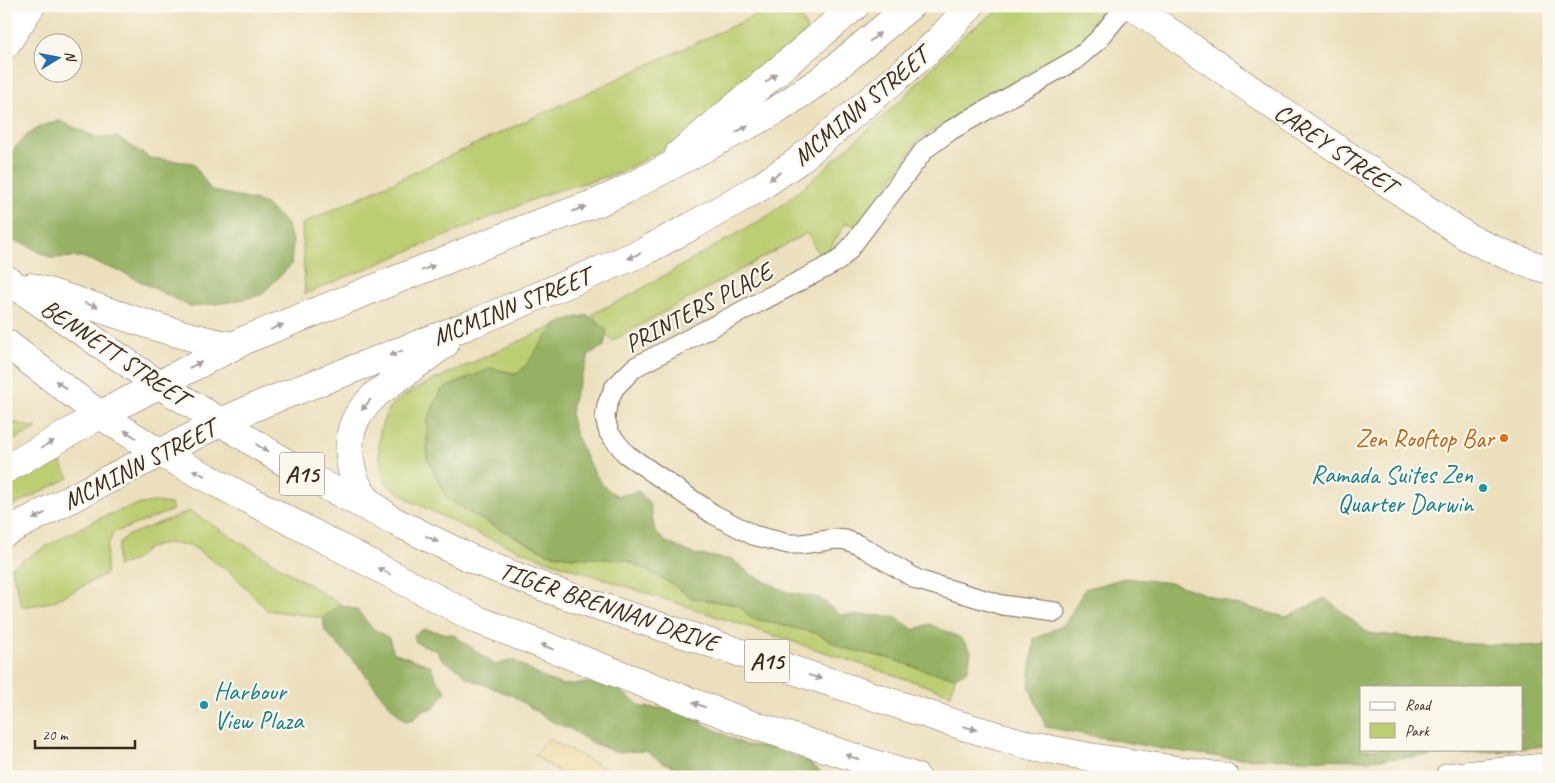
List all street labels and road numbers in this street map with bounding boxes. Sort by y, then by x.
street label: MCMINN STREET [786,36,940,173]
street label: CAREY STREET [1268,96,1408,205]
street label: PRINTERS PLACE [619,254,780,360]
street label: MCMINN STREET [428,258,601,353]
street label: BENNETT STREET [35,292,200,417]
street label: MCMINN STREET [57,410,227,517]
road number: A15 [280,452,324,496]
street label: TIGER BRENNAN DRIVE [495,555,725,660]
road number: A15 [744,640,790,682]

